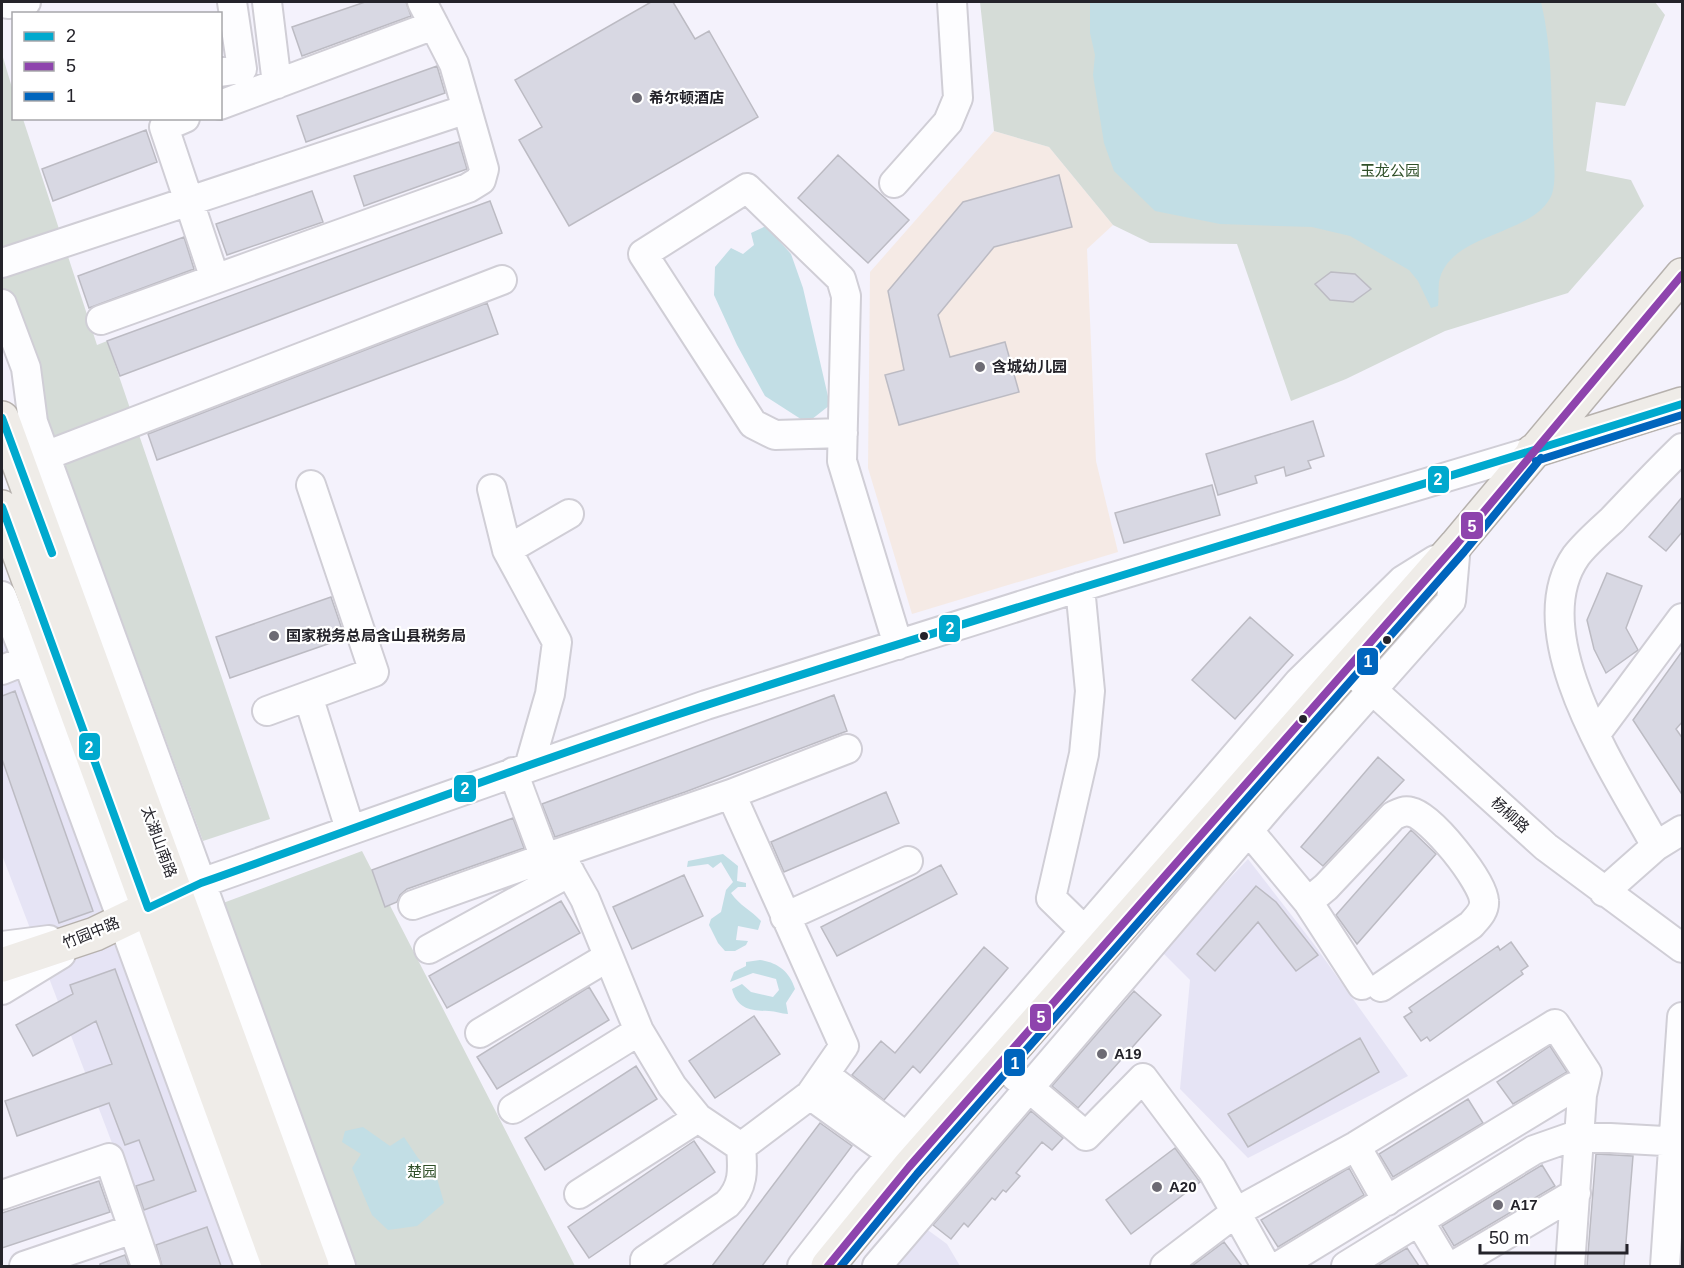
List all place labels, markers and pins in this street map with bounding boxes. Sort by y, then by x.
place label: 希尔顿酒店 [649,89,724,106]
marker: 希尔顿酒店 [630,91,644,105]
place label: 含城幼儿园 [992,358,1067,375]
marker: 含城幼儿园 [973,360,987,374]
place label: 国家税务总局含山县税务局 [286,627,466,644]
marker: 国家税务总局含山县税务局 [267,629,281,643]
unlabelled marker [918,630,930,642]
unlabelled marker [1381,634,1393,646]
unlabelled marker [1297,713,1309,725]
place label: A19 [1114,1045,1142,1062]
marker: A19 [1095,1047,1109,1061]
place label: A20 [1169,1178,1197,1195]
marker: A20 [1150,1180,1164,1194]
place label: A17 [1510,1196,1538,1213]
marker: A17 [1491,1198,1505,1212]

